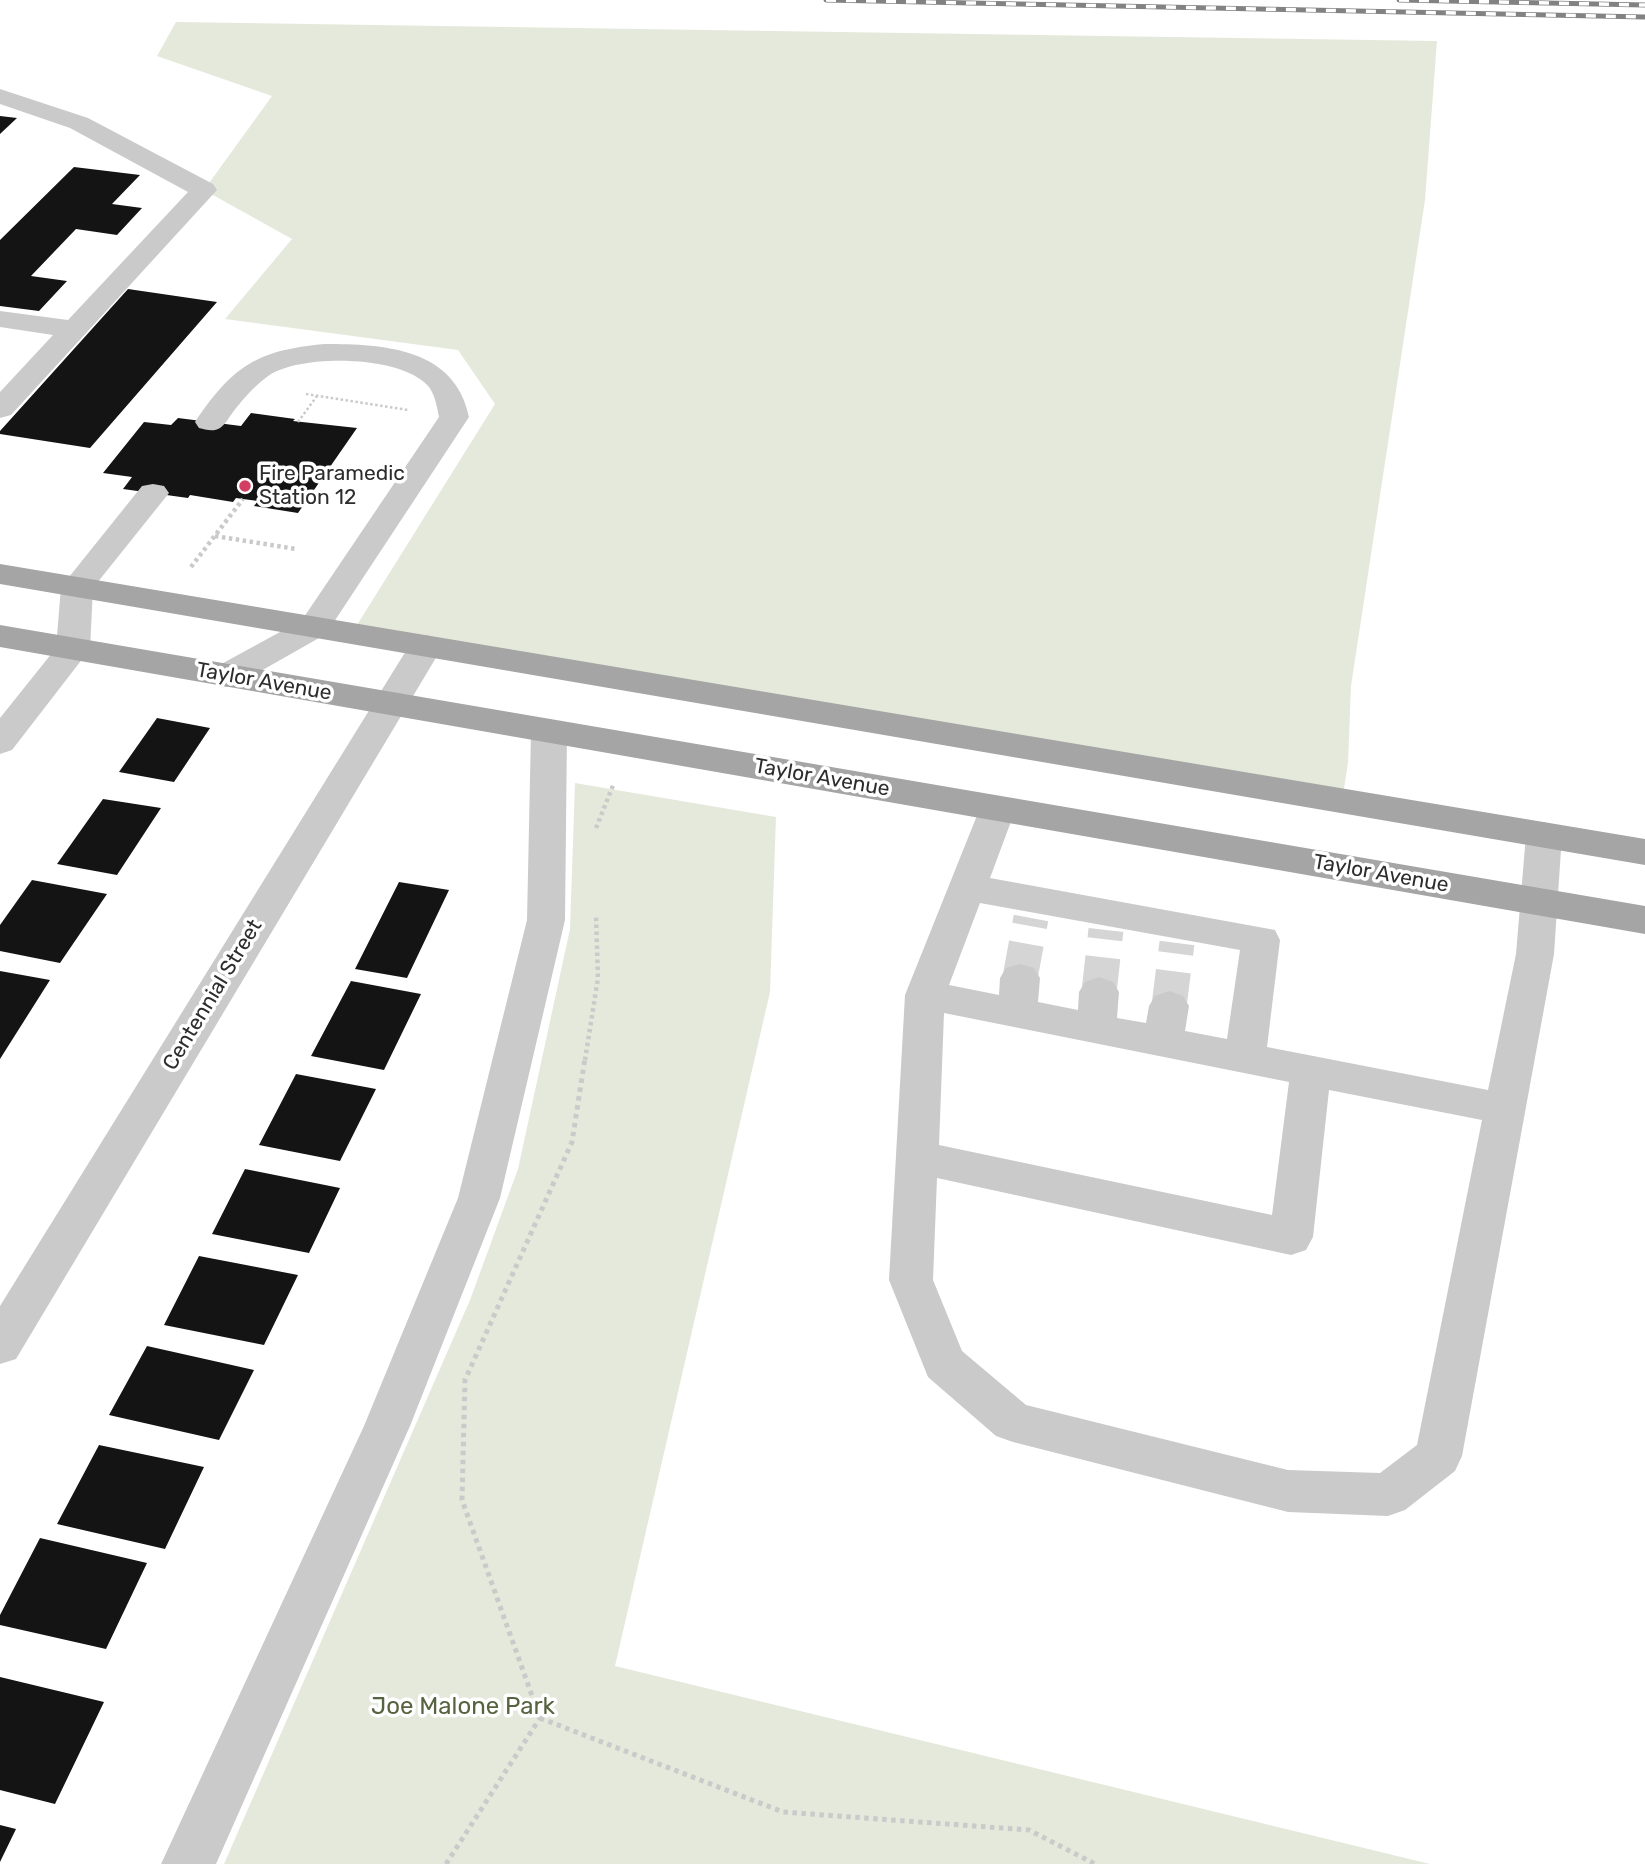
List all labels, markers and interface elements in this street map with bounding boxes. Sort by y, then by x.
place label: Fire Paramedic Station 12 [259,461,405,511]
marker: Fire Paramedic Station 12 [237,478,253,494]
street label: Taylor Avenue [194,658,334,706]
street label: Taylor Avenue [752,754,892,802]
street label: Taylor Avenue [1311,850,1451,898]
street label: Centennial Street [158,915,268,1075]
park label: Joe Malone Park [371,1693,555,1721]

